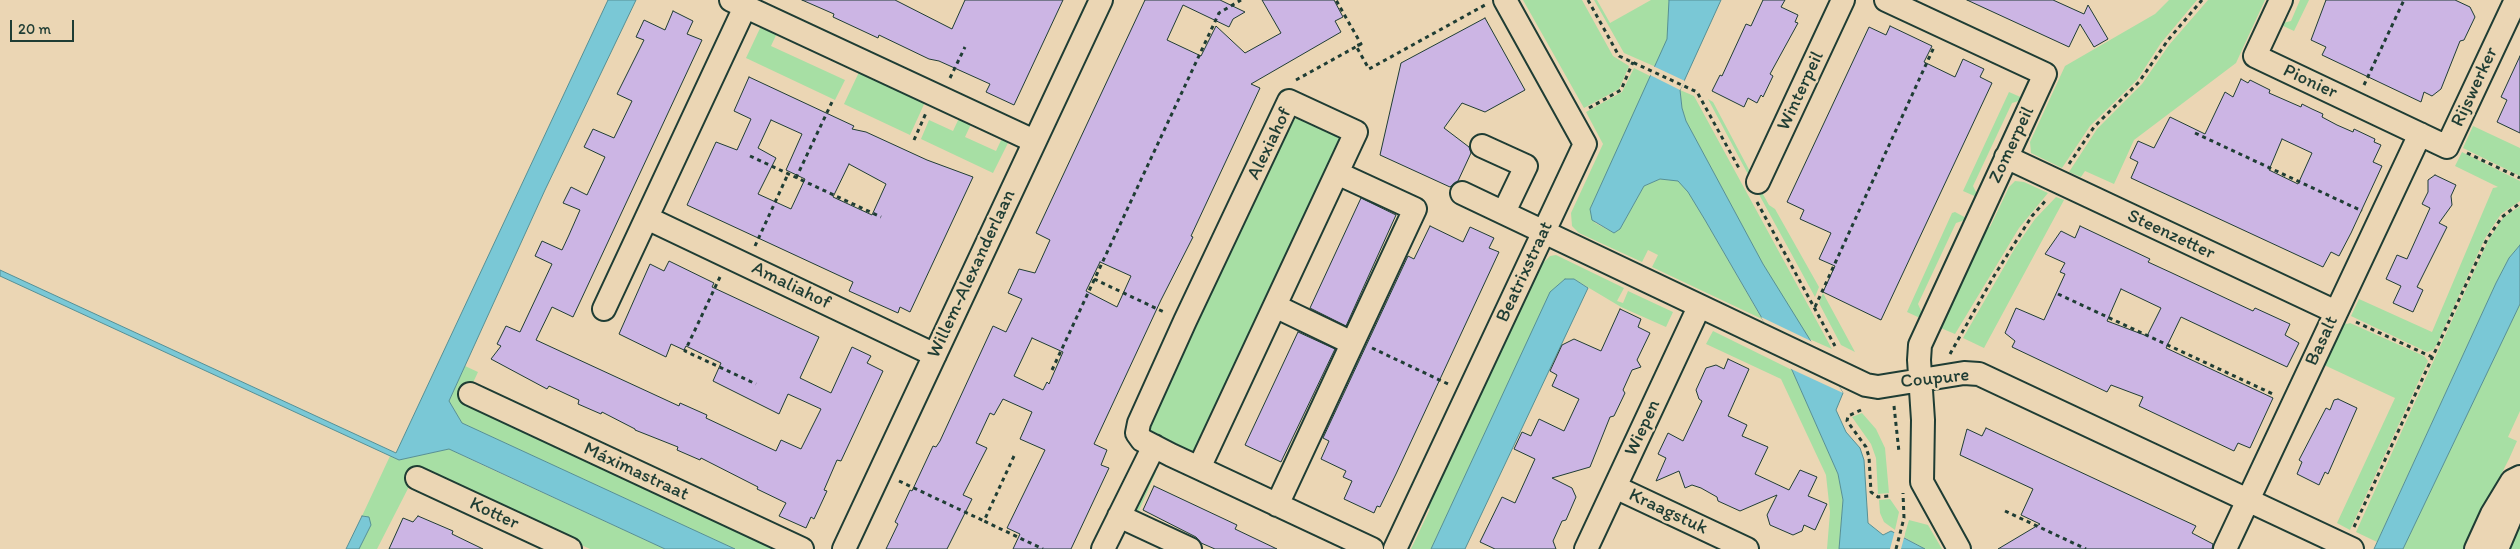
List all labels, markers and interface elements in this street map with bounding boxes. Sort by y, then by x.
scale bar [12,10,76,42]
text: 20 m [18,20,51,38]
street label: Rijswerker [2447,43,2503,131]
street label: Winterpeil [1773,48,1829,134]
street label: Pionier [2279,60,2341,104]
street label: Zomerpeil [1984,103,2040,187]
street label: Alexiahof [1243,104,1297,184]
street label: Willem-Alexanderlaan [923,186,1021,362]
street label: Steenzetter [2124,205,2218,265]
street label: Beatrixstraat [1492,218,1558,326]
street label: Amaliahof [748,257,834,315]
street label: Basalt [2301,312,2343,370]
street label: Coupure [1899,364,1971,394]
street label: Wiepen [1620,396,1666,460]
street label: Máximastraat [580,438,692,506]
street label: Kraagstuk [1625,484,1711,540]
street label: Kotter [466,493,522,535]

